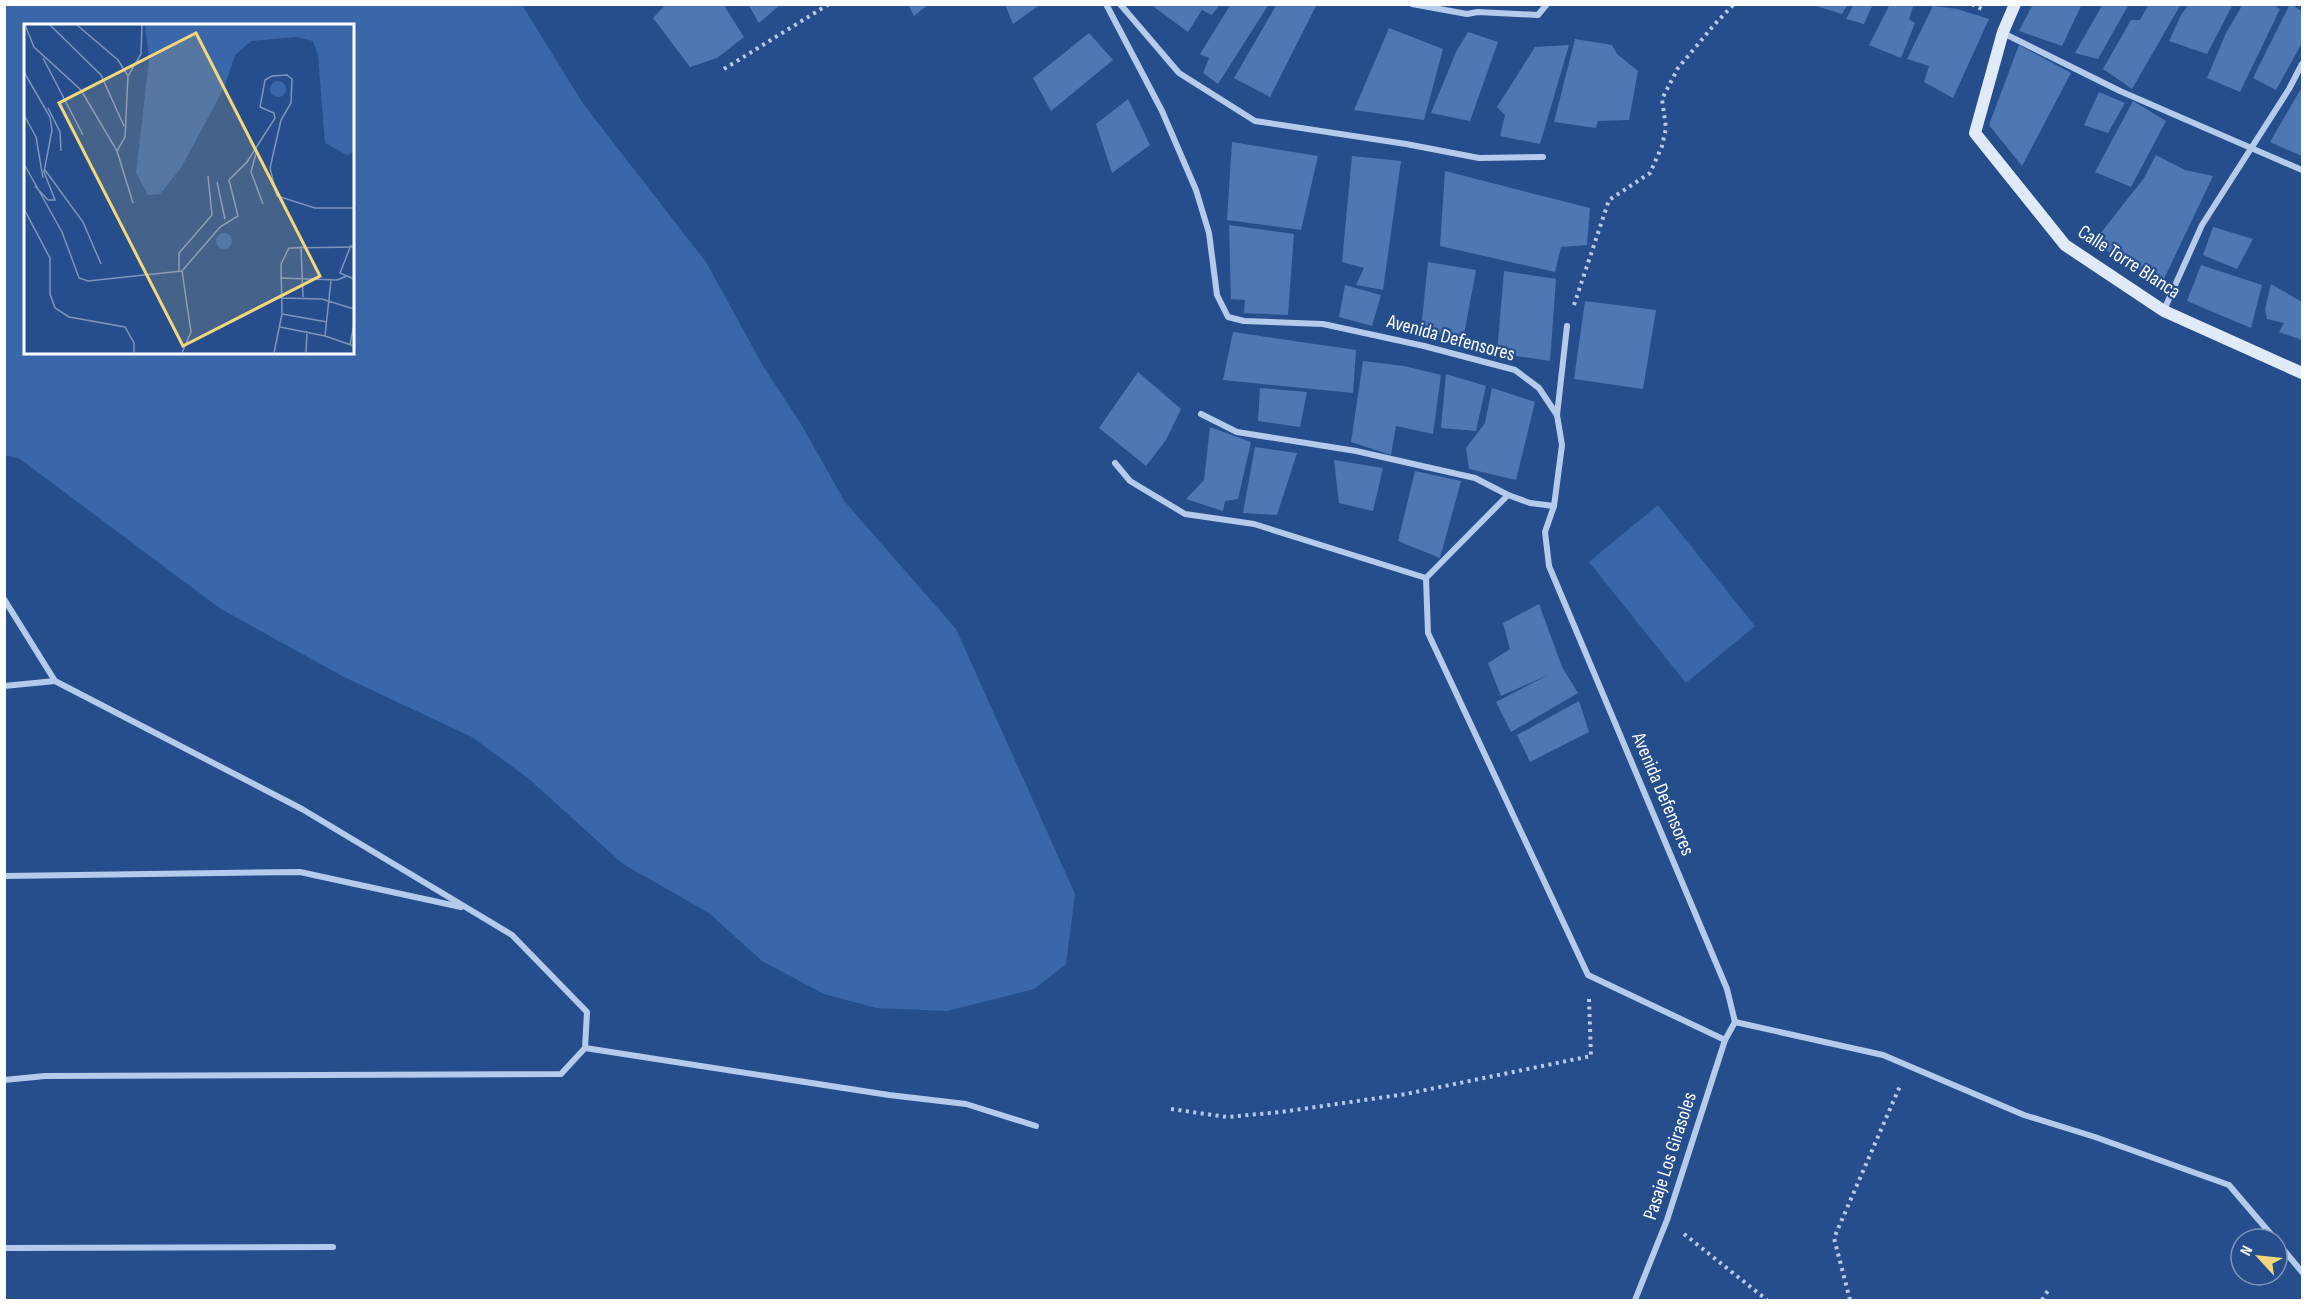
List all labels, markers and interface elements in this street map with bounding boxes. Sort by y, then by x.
inset map [24,24,354,354]
street label: Calle Torre Blanca [2073,220,2185,304]
street label: Avenida Defensores [1383,309,1518,367]
street label: Avenida Defensores [1626,728,1700,859]
street label: Pasaje Los Girasoles [1638,1089,1702,1223]
north arrow [2229,1227,2289,1287]
text: N [2237,1243,2257,1259]

